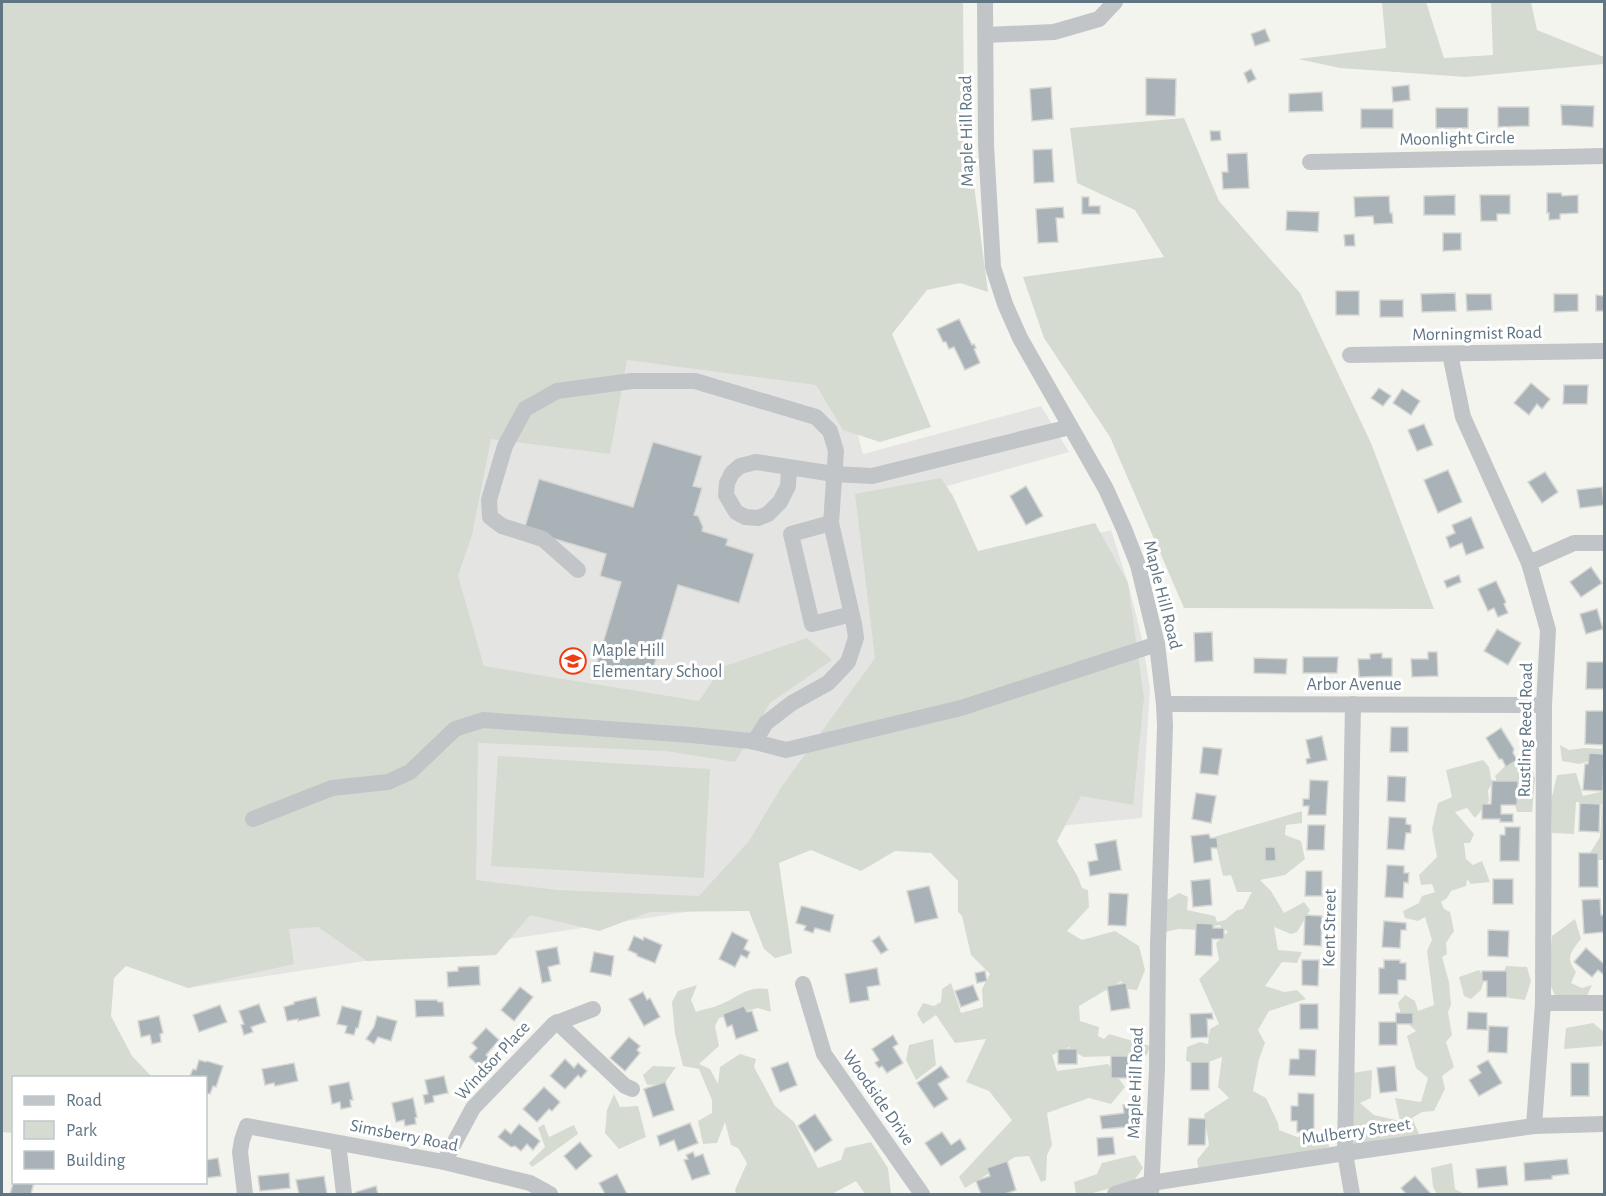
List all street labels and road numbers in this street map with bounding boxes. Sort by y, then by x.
street label: Maple Hill Road [957,75,977,187]
street label: Moonlight Circle [1399,129,1515,149]
street label: Morningmist Road [1412,324,1542,344]
street label: Maple Hill Road [1140,539,1184,651]
street label: Rustling Reed Road [1516,662,1536,798]
street label: Arbor Avenue [1306,676,1402,694]
street label: Kent Street [1320,889,1340,967]
street label: Windsor Place [452,1018,534,1104]
street label: Maple Hill Road [1125,1027,1147,1139]
street label: Woodside Drive [839,1047,917,1149]
street label: Mulberry Street [1300,1115,1412,1149]
street label: Simsberry Road [348,1117,460,1155]

